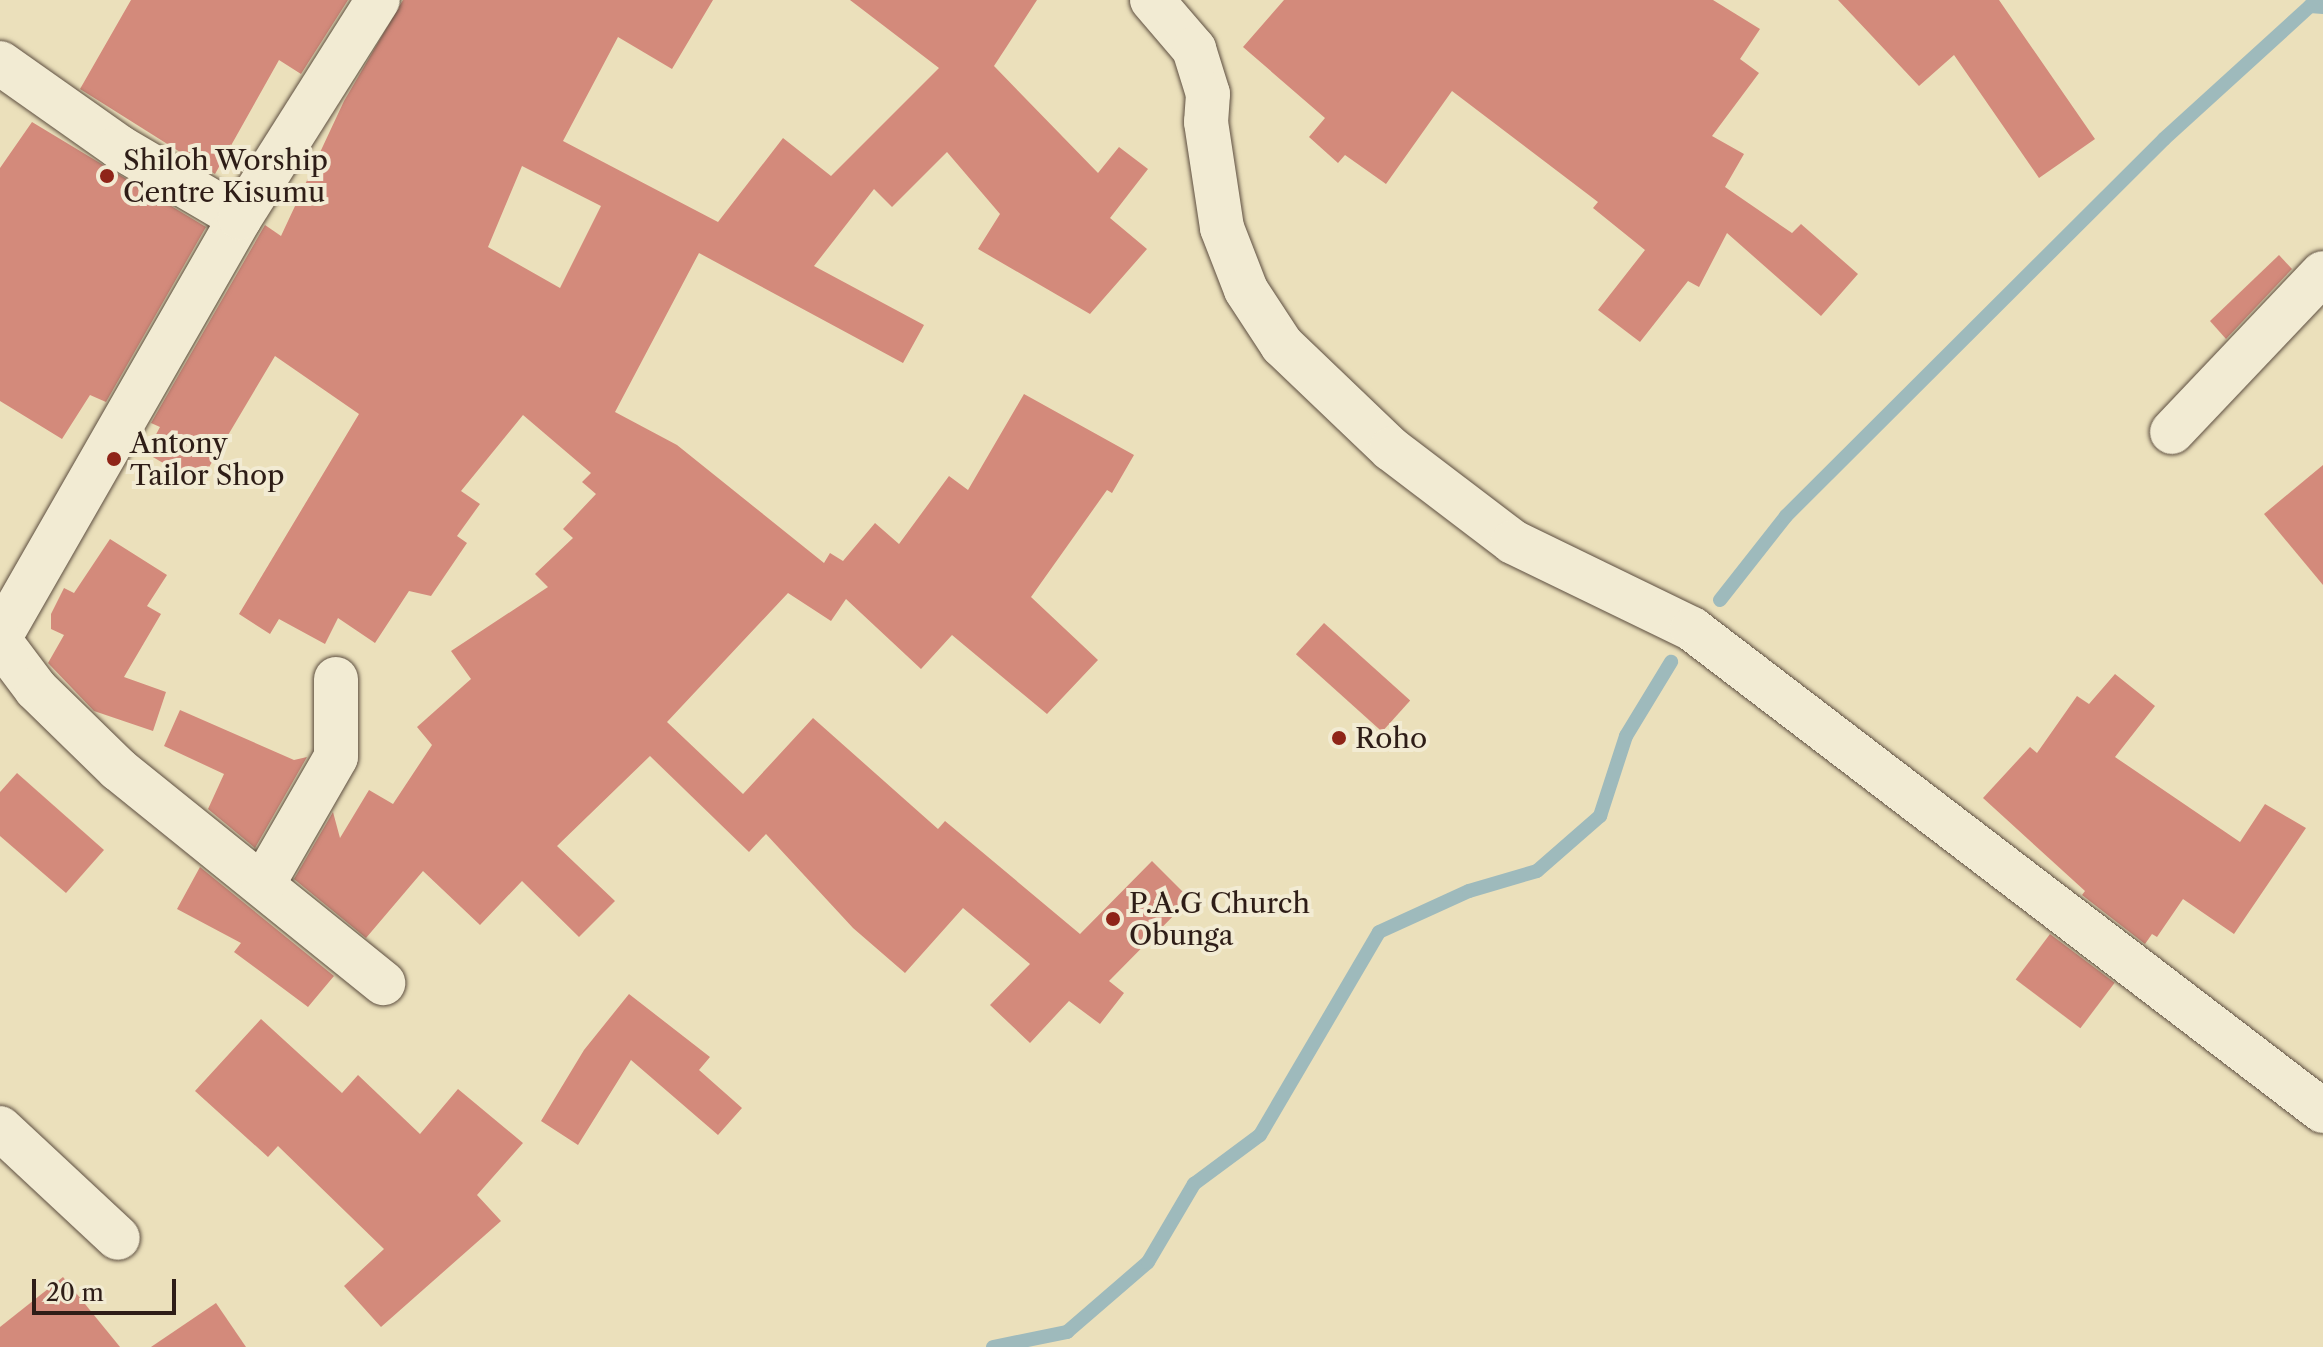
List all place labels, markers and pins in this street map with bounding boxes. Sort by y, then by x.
place label: Shiloh Worship Centre Kisumu [123,143,329,209]
marker: Shiloh Worship Centre Kisumu [98,167,116,185]
place label: Antony Tailor Shop [130,426,285,492]
marker: Antony Tailor Shop [105,450,123,468]
place label: Roho [1355,721,1427,755]
marker: Roho [1330,729,1348,747]
place label: P.A.G Church Obunga [1129,886,1310,952]
marker: P.A.G Church Obunga [1104,910,1122,928]

